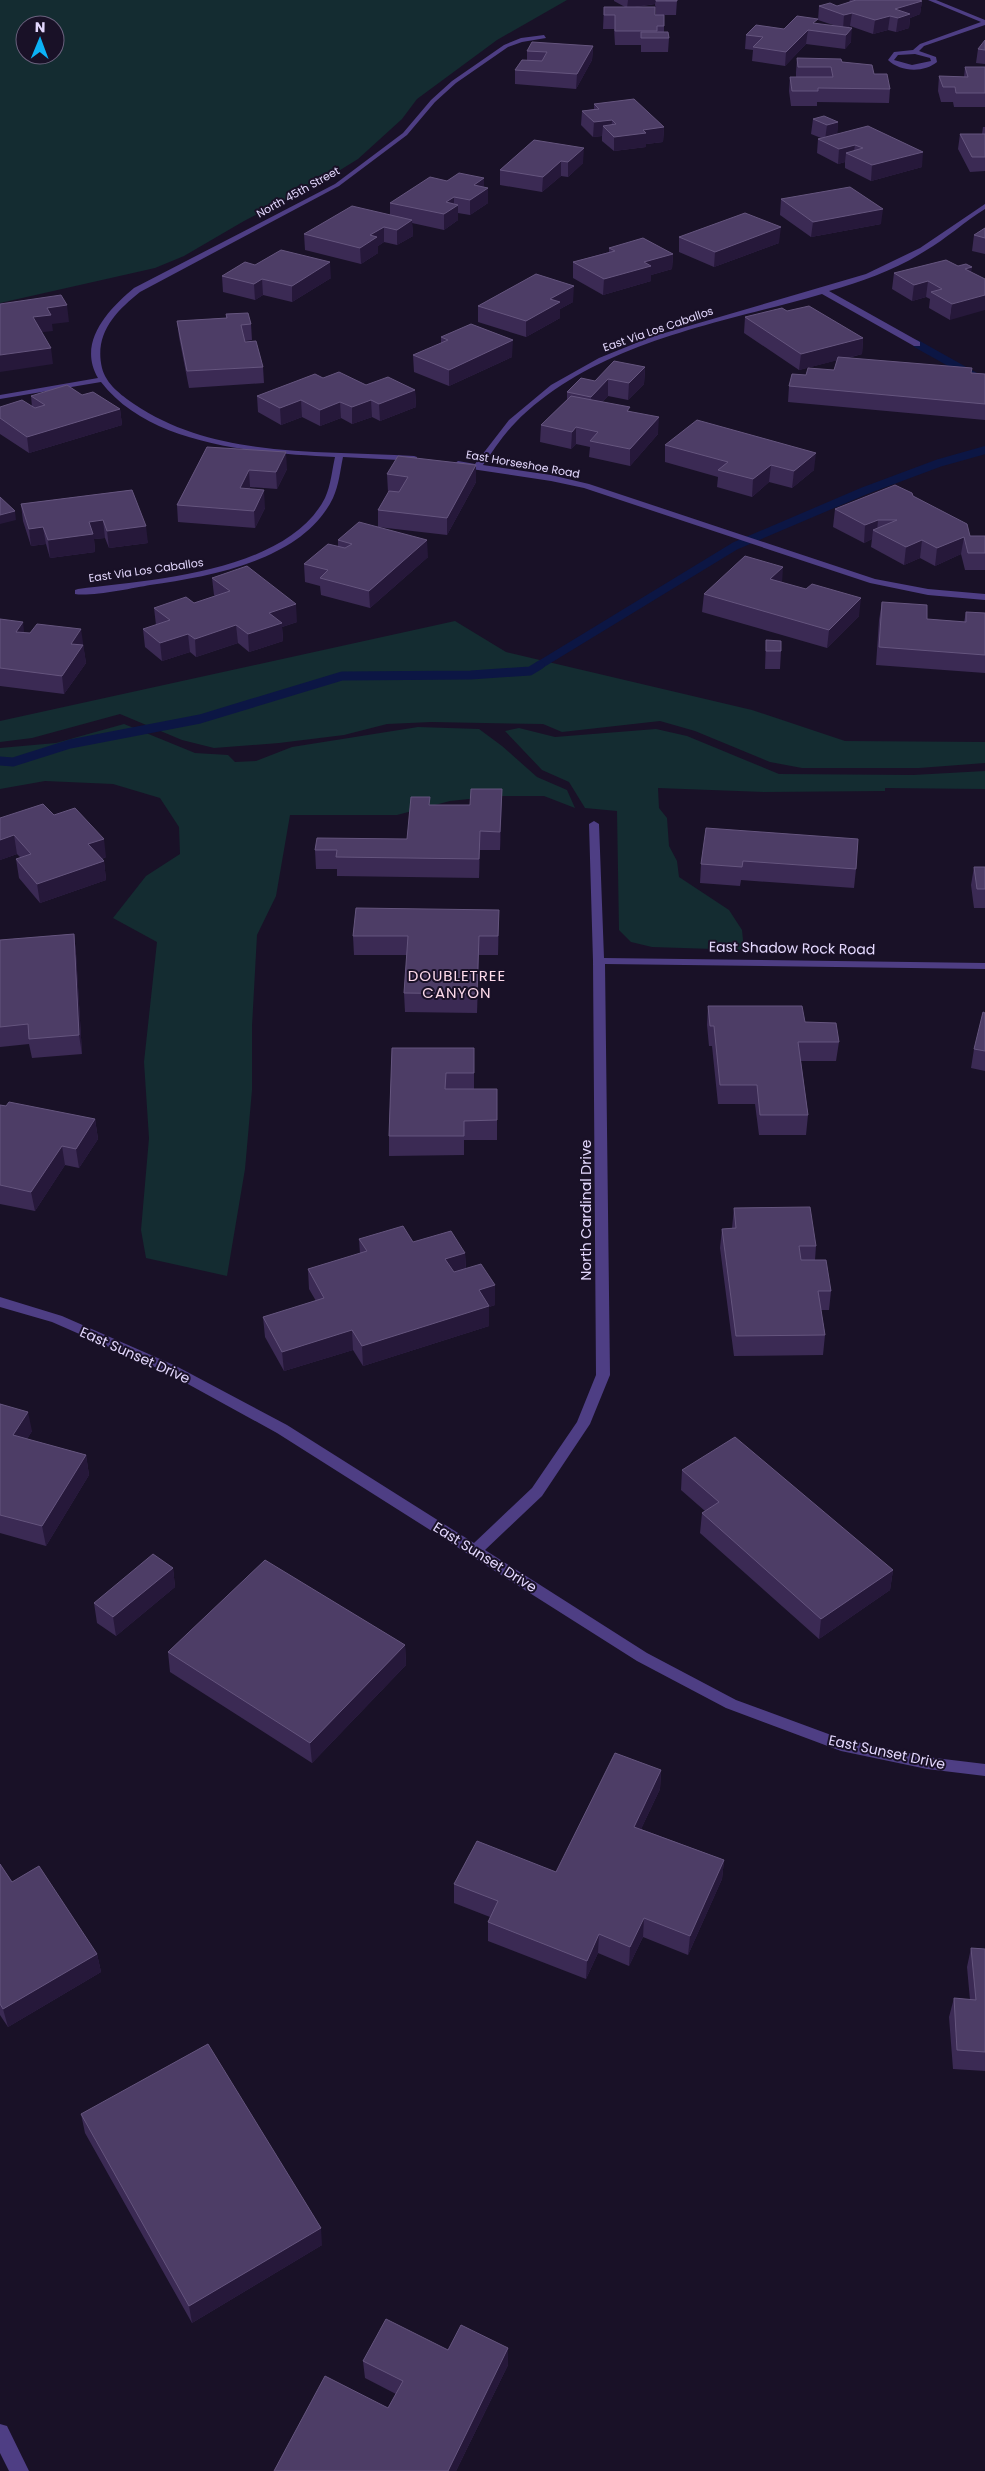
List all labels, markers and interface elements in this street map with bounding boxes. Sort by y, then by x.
north arrow [15,15,65,65]
text: N [35,17,46,37]
street label: North 45th Street [254,162,342,222]
street label: East Via Los Caballos [601,303,716,355]
street label: East Horseshoe Road [465,446,581,482]
street label: East Via Los Caballos [88,554,205,586]
street label: East Shadow Rock Road [709,937,875,959]
district label: DOUBLETREE CANYON [408,965,506,1003]
street label: North Cardinal Drive [576,1139,596,1280]
street label: East Sunset Drive [77,1322,194,1388]
street label: East Sunset Drive [429,1517,541,1597]
street label: East Sunset Drive [827,1730,948,1774]

